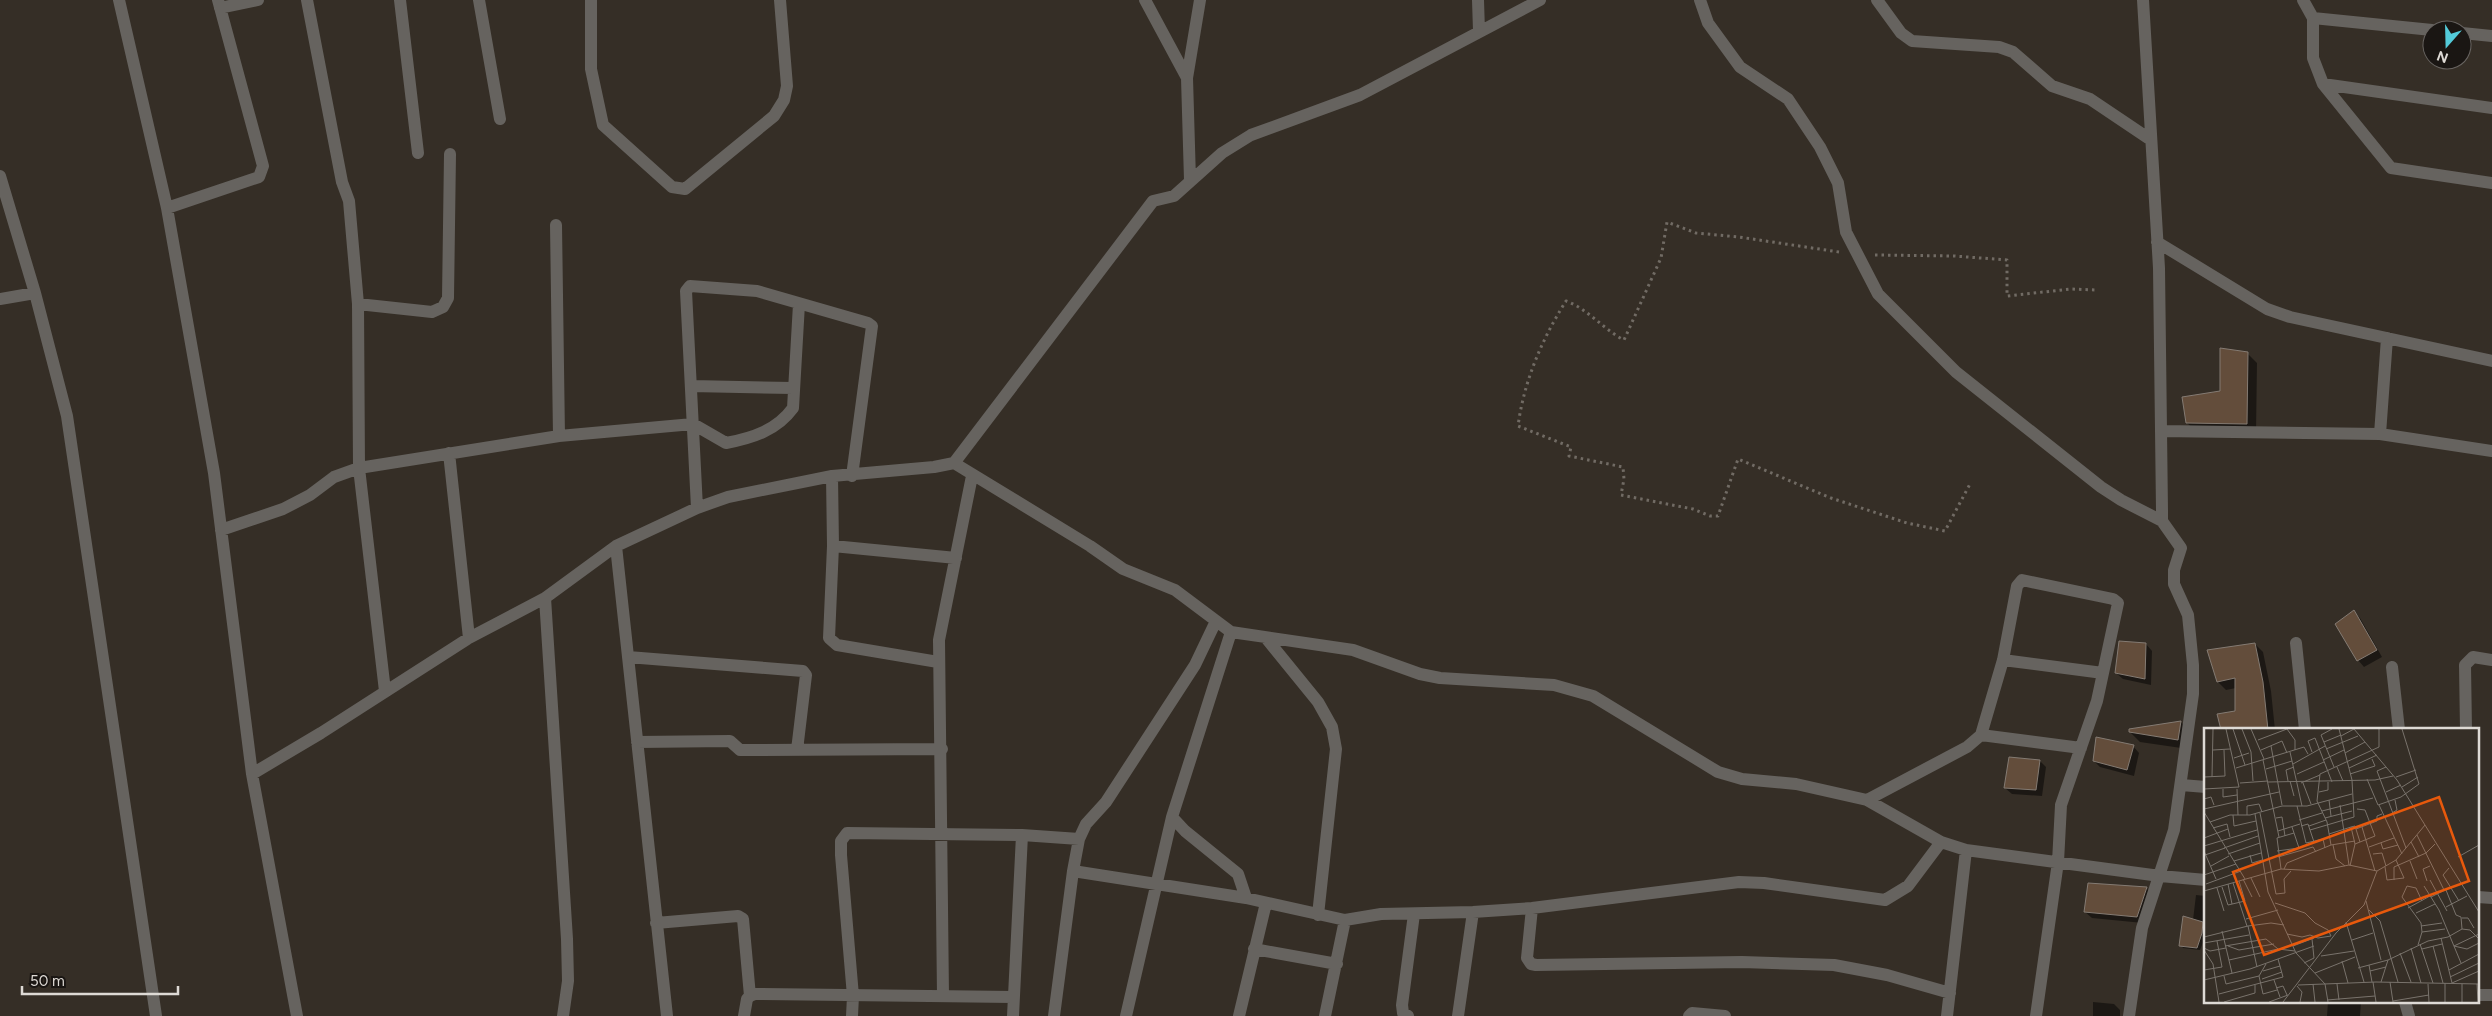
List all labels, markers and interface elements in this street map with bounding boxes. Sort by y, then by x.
north arrow [2422,20,2472,70]
text: N [2435,47,2451,67]
inset map [2204,728,2480,1004]
scale bar [22,964,179,996]
text: 50 m [30,972,65,990]

